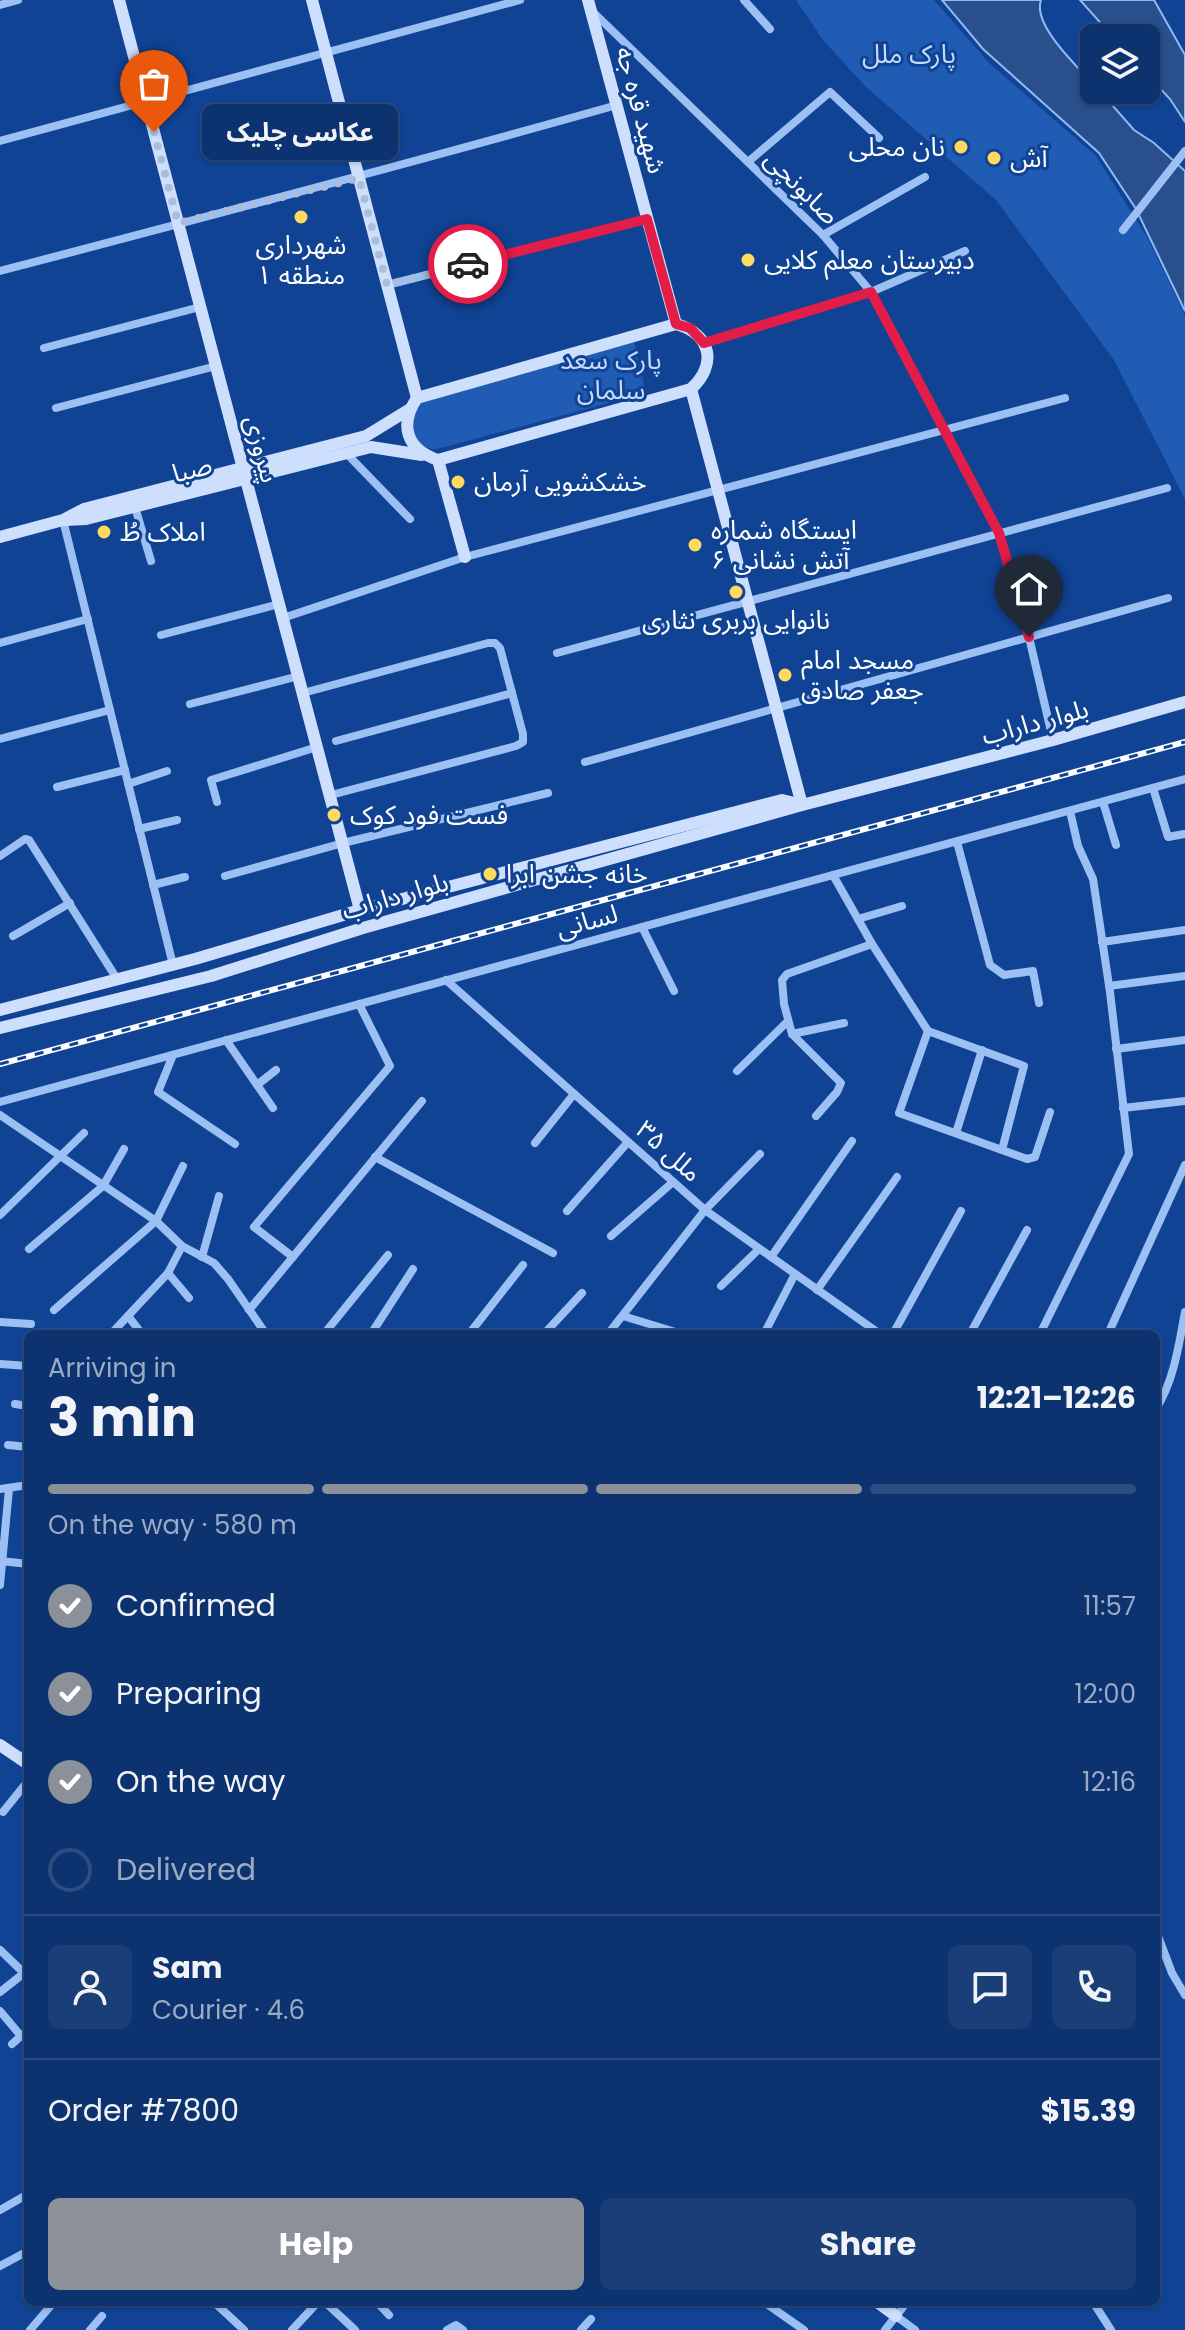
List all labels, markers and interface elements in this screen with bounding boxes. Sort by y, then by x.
map controls [1080,24,1160,104]
button: layers [1080,24,1160,104]
park label: پارک ملل [862,36,956,72]
street label: شهید قره جه [607,42,675,178]
pin [120,50,188,132]
icon: bag [132,62,176,106]
callout: عکاسی چلیک [202,104,398,160]
text: عکاسی چلیک [226,114,374,150]
place label: نان محلی [849,129,945,165]
marker: نان محلی [952,138,970,156]
place label: آش [1010,140,1049,176]
street label: صابونچی [756,141,848,233]
marker: آش [985,149,1003,167]
marker: شهرداری منطقه ۱ [292,208,310,226]
courier [428,224,508,304]
place label: شهرداری منطقه ۱ [256,227,346,293]
icon: car [446,242,490,286]
place label: دبیرستان معلم کلایی [764,242,975,280]
marker: دبیرستان معلم کلایی [739,251,757,269]
park label: پارک سعد سلمان [560,342,662,408]
street label: پیروزی [236,411,288,487]
street label: صبا [168,446,216,492]
place label: خشکشویی آرمان [474,464,646,500]
marker: خشکشویی آرمان [449,473,467,491]
place label: ایستگاه شماره ۶ آتش نشانی [711,512,857,578]
place label: املاک طُ [120,514,206,550]
marker: املاک طُ [95,523,113,541]
marker: ایستگاه شماره ۶ آتش نشانی [686,536,704,554]
pin [995,555,1063,637]
icon: home [1007,567,1051,611]
marker: نانوایی بربری نثاری [727,583,745,601]
place label: نانوایی بربری نثاری [642,602,830,638]
place label: مسجد امام جعفر صادق [801,642,924,708]
marker: مسجد امام جعفر صادق [776,666,794,684]
street label: بلوار داراب [978,690,1092,754]
place label: فست فود کوک [350,797,508,833]
marker: فست فود کوک [325,806,343,824]
place label: خانه جشن ابرا [506,856,648,892]
street label: بلوار داراب [338,864,452,928]
marker: خانه جشن ابرا [481,865,499,883]
street label: لسانی [552,896,622,946]
street label: ملل ۳۵ [628,1112,710,1190]
text: Arriving in [48,1350,177,1386]
text: 12:21–12:26 [977,1376,1136,1419]
text: 3 min [48,1381,196,1454]
text: On the way · 580 m [48,1507,297,1543]
icon: check [48,1584,92,1628]
text: Confirmed [116,1584,276,1627]
text: 11:57 [1083,1588,1136,1624]
icon: check [48,1672,92,1716]
text: Preparing [116,1672,262,1715]
text: 12:00 [1075,1676,1136,1712]
icon: check [48,1760,92,1804]
text: On the way [116,1760,285,1803]
text: 12:16 [1082,1764,1136,1800]
text: Delivered [116,1848,256,1891]
button: person [48,1945,132,2029]
button: chat [948,1945,1032,2029]
button: phone [1052,1945,1136,2029]
text: Sam [152,1946,223,1989]
text: Courier · 4.6 [152,1992,305,2028]
text: Order #7800 [48,2089,239,2132]
text: $15.39 [1040,2089,1136,2132]
button: Help [48,2198,584,2290]
button: Share [600,2198,1136,2290]

